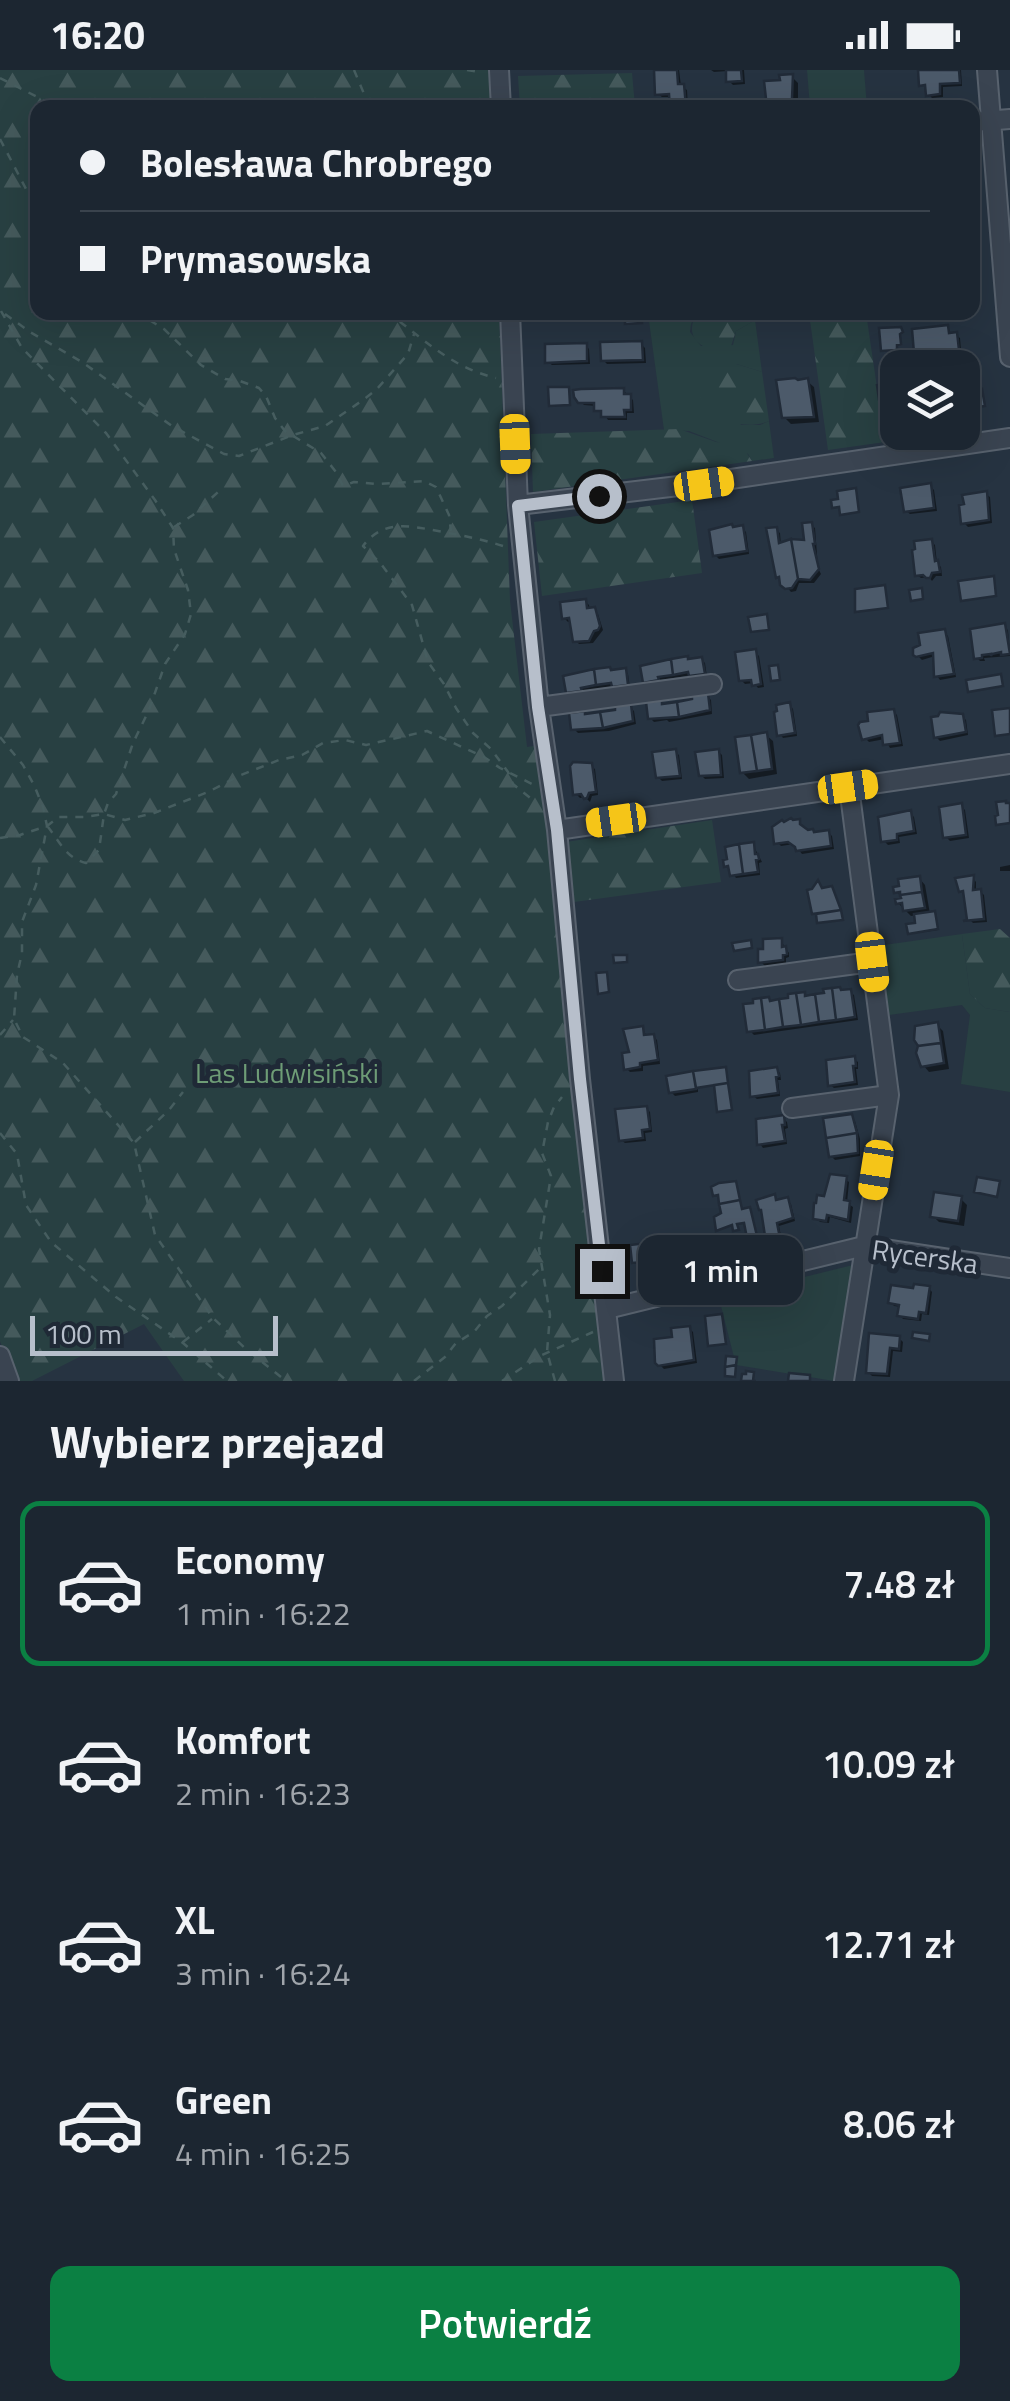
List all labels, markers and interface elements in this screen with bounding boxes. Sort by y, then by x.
text: 16:20 [50,6,145,64]
text: Bolesława Chrobrego [140,134,493,192]
text: Prymasowska [140,230,371,288]
map controls [880,350,980,450]
button: layers [880,350,980,450]
car [499,413,531,475]
car [672,465,736,503]
route start [577,474,622,519]
car [816,768,880,806]
car [584,801,648,839]
car [853,930,891,994]
park label: Las Ludwisiński [195,1051,379,1094]
car [856,1138,896,1202]
street label: Rycerska [869,1227,981,1285]
callout: 1 min [637,1236,802,1306]
text: 1 min [682,1246,759,1294]
route end [580,1249,625,1294]
scale bar [30,1311,278,1356]
text: 100 m [45,1312,122,1355]
text: Wybierz przejazd [50,1407,385,1475]
text: Economy [175,1531,325,1589]
icon: car [55,1539,145,1629]
text: 7.48 zł [843,1555,955,1613]
text: 1 min · 16:22 [175,1589,351,1637]
text: Komfort [175,1711,311,1769]
icon: car [55,1719,145,1809]
text: 10.09 zł [822,1735,955,1793]
text: 2 min · 16:23 [175,1769,351,1817]
text: XL [175,1891,215,1949]
icon: car [55,1899,145,1989]
text: 12.71 zł [822,1915,955,1973]
text: 3 min · 16:24 [175,1949,351,1997]
text: Green [175,2071,272,2129]
icon: car [55,2079,145,2169]
text: 8.06 zł [843,2095,955,2153]
text: 4 min · 16:25 [175,2129,351,2177]
button: Potwierdź [50,2266,960,2381]

